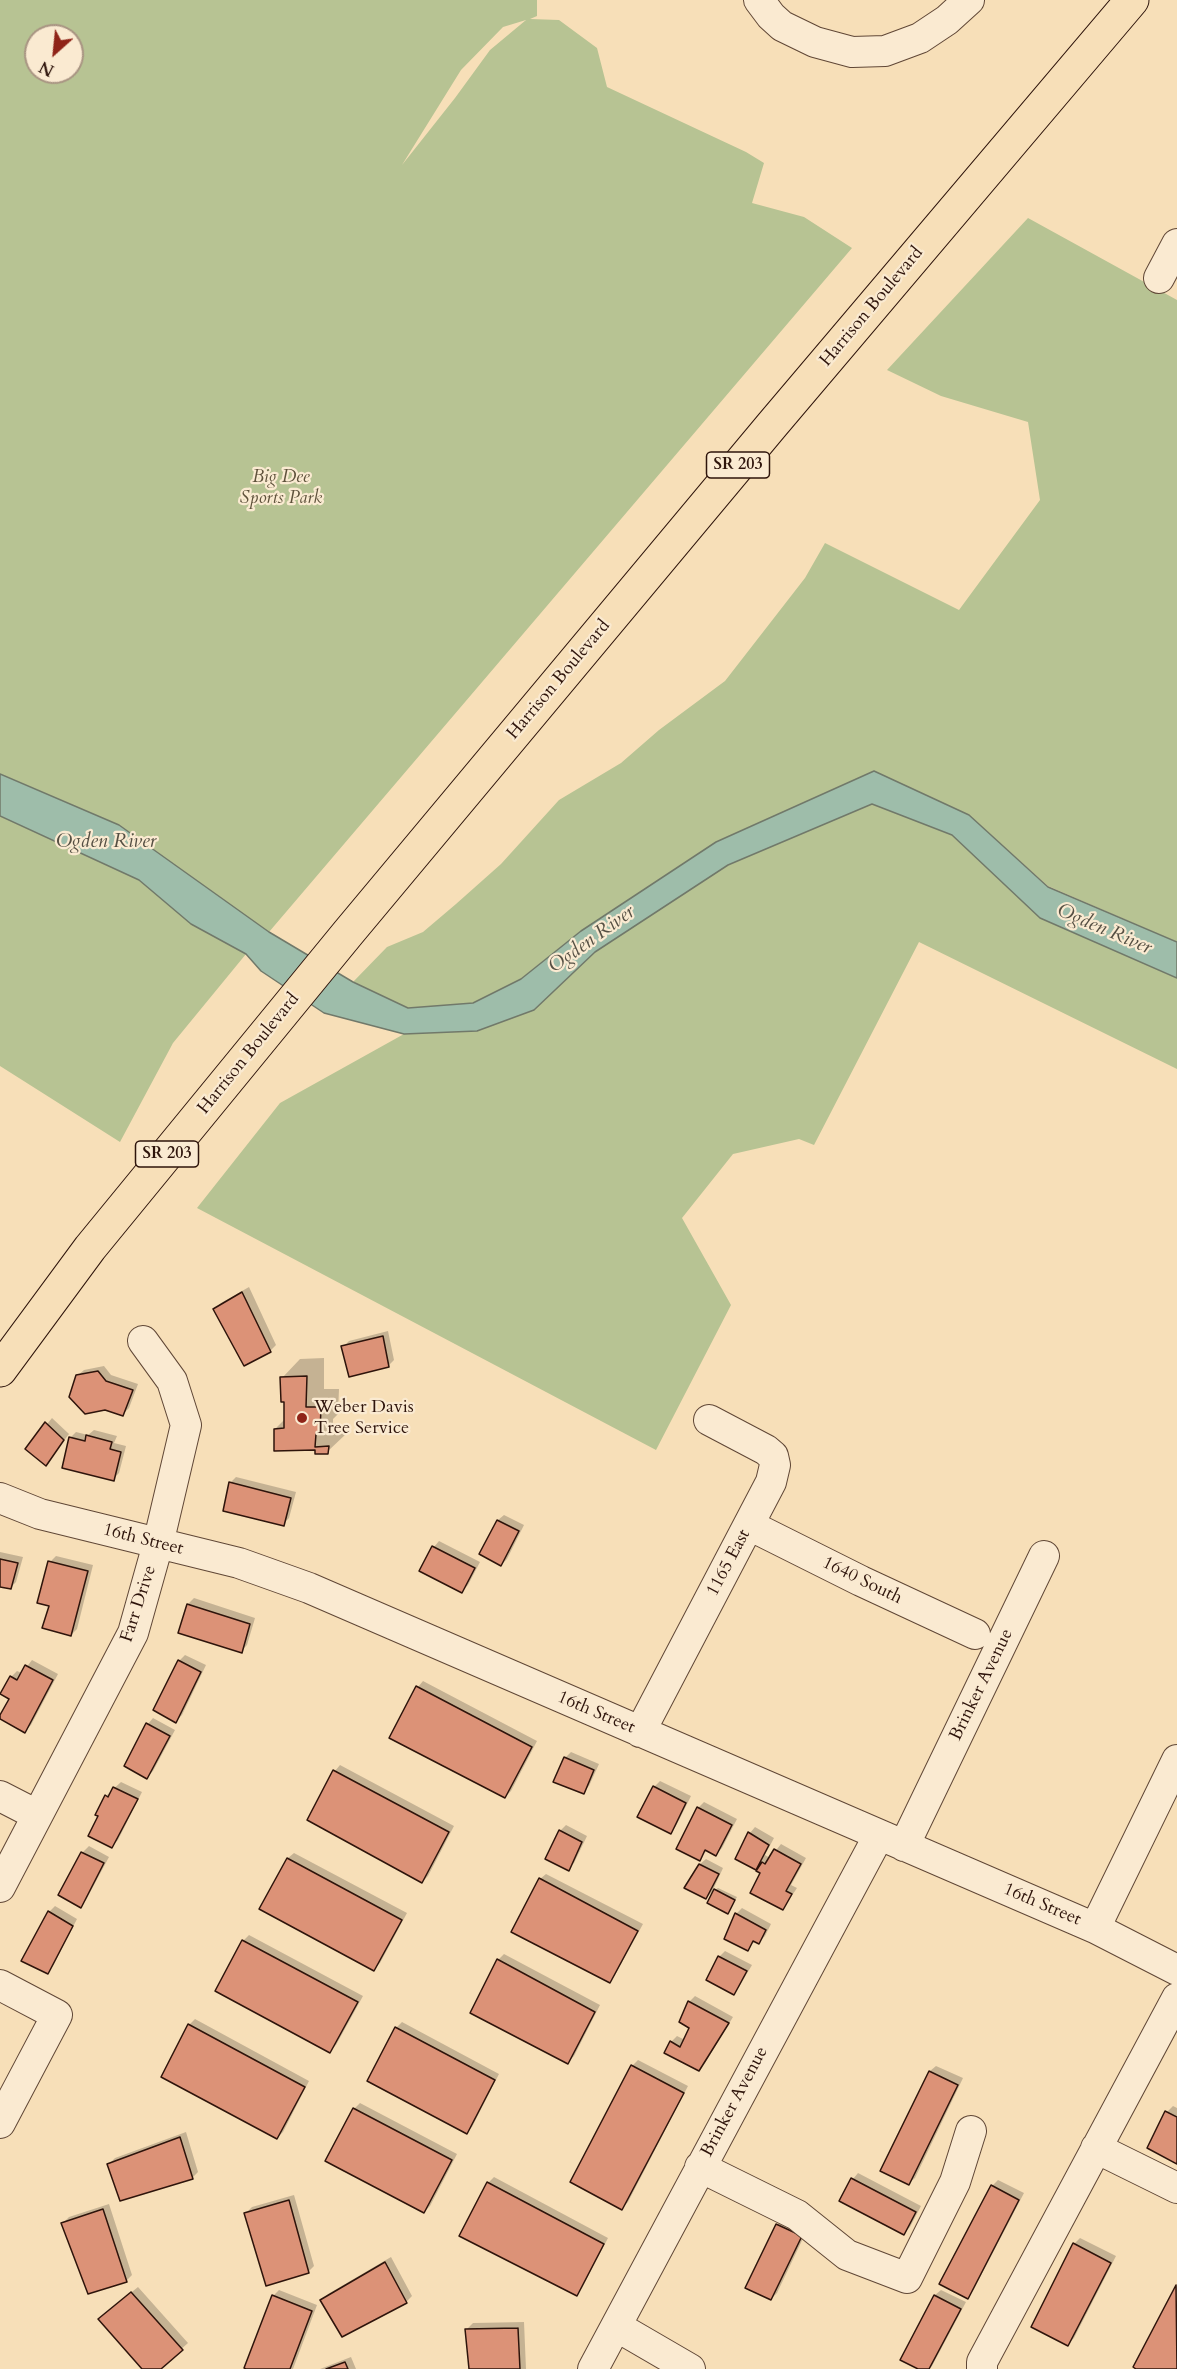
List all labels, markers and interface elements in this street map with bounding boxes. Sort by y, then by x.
north arrow [24,24,84,84]
text: N [36,55,58,81]
street label: Harrison Boulevard [816,243,928,371]
road number: SR 203 [706,452,770,478]
park label: Big Dee Sports Park [240,467,322,510]
street label: Harrison Boulevard [503,616,615,744]
water label: Ogden River [56,830,156,854]
water label: Ogden River [1053,899,1155,961]
water label: Ogden River [544,901,640,979]
street label: Harrison Boulevard [194,989,304,1119]
road number: SR 203 [136,1141,198,1167]
place label: Weber Davis Tree Service [314,1397,414,1440]
marker: Weber Davis Tree Service [295,1411,309,1425]
street label: 16th Street [101,1520,185,1560]
street label: 1165 East [702,1526,756,1600]
street label: 1640 South [819,1552,905,1610]
street label: Farr Drive [116,1563,162,1645]
street label: Brinker Avenue [946,1626,1018,1744]
street label: 16th Street [554,1687,638,1739]
street label: 16th Street [1000,1879,1084,1931]
street label: Brinker Avenue [697,2043,773,2161]

